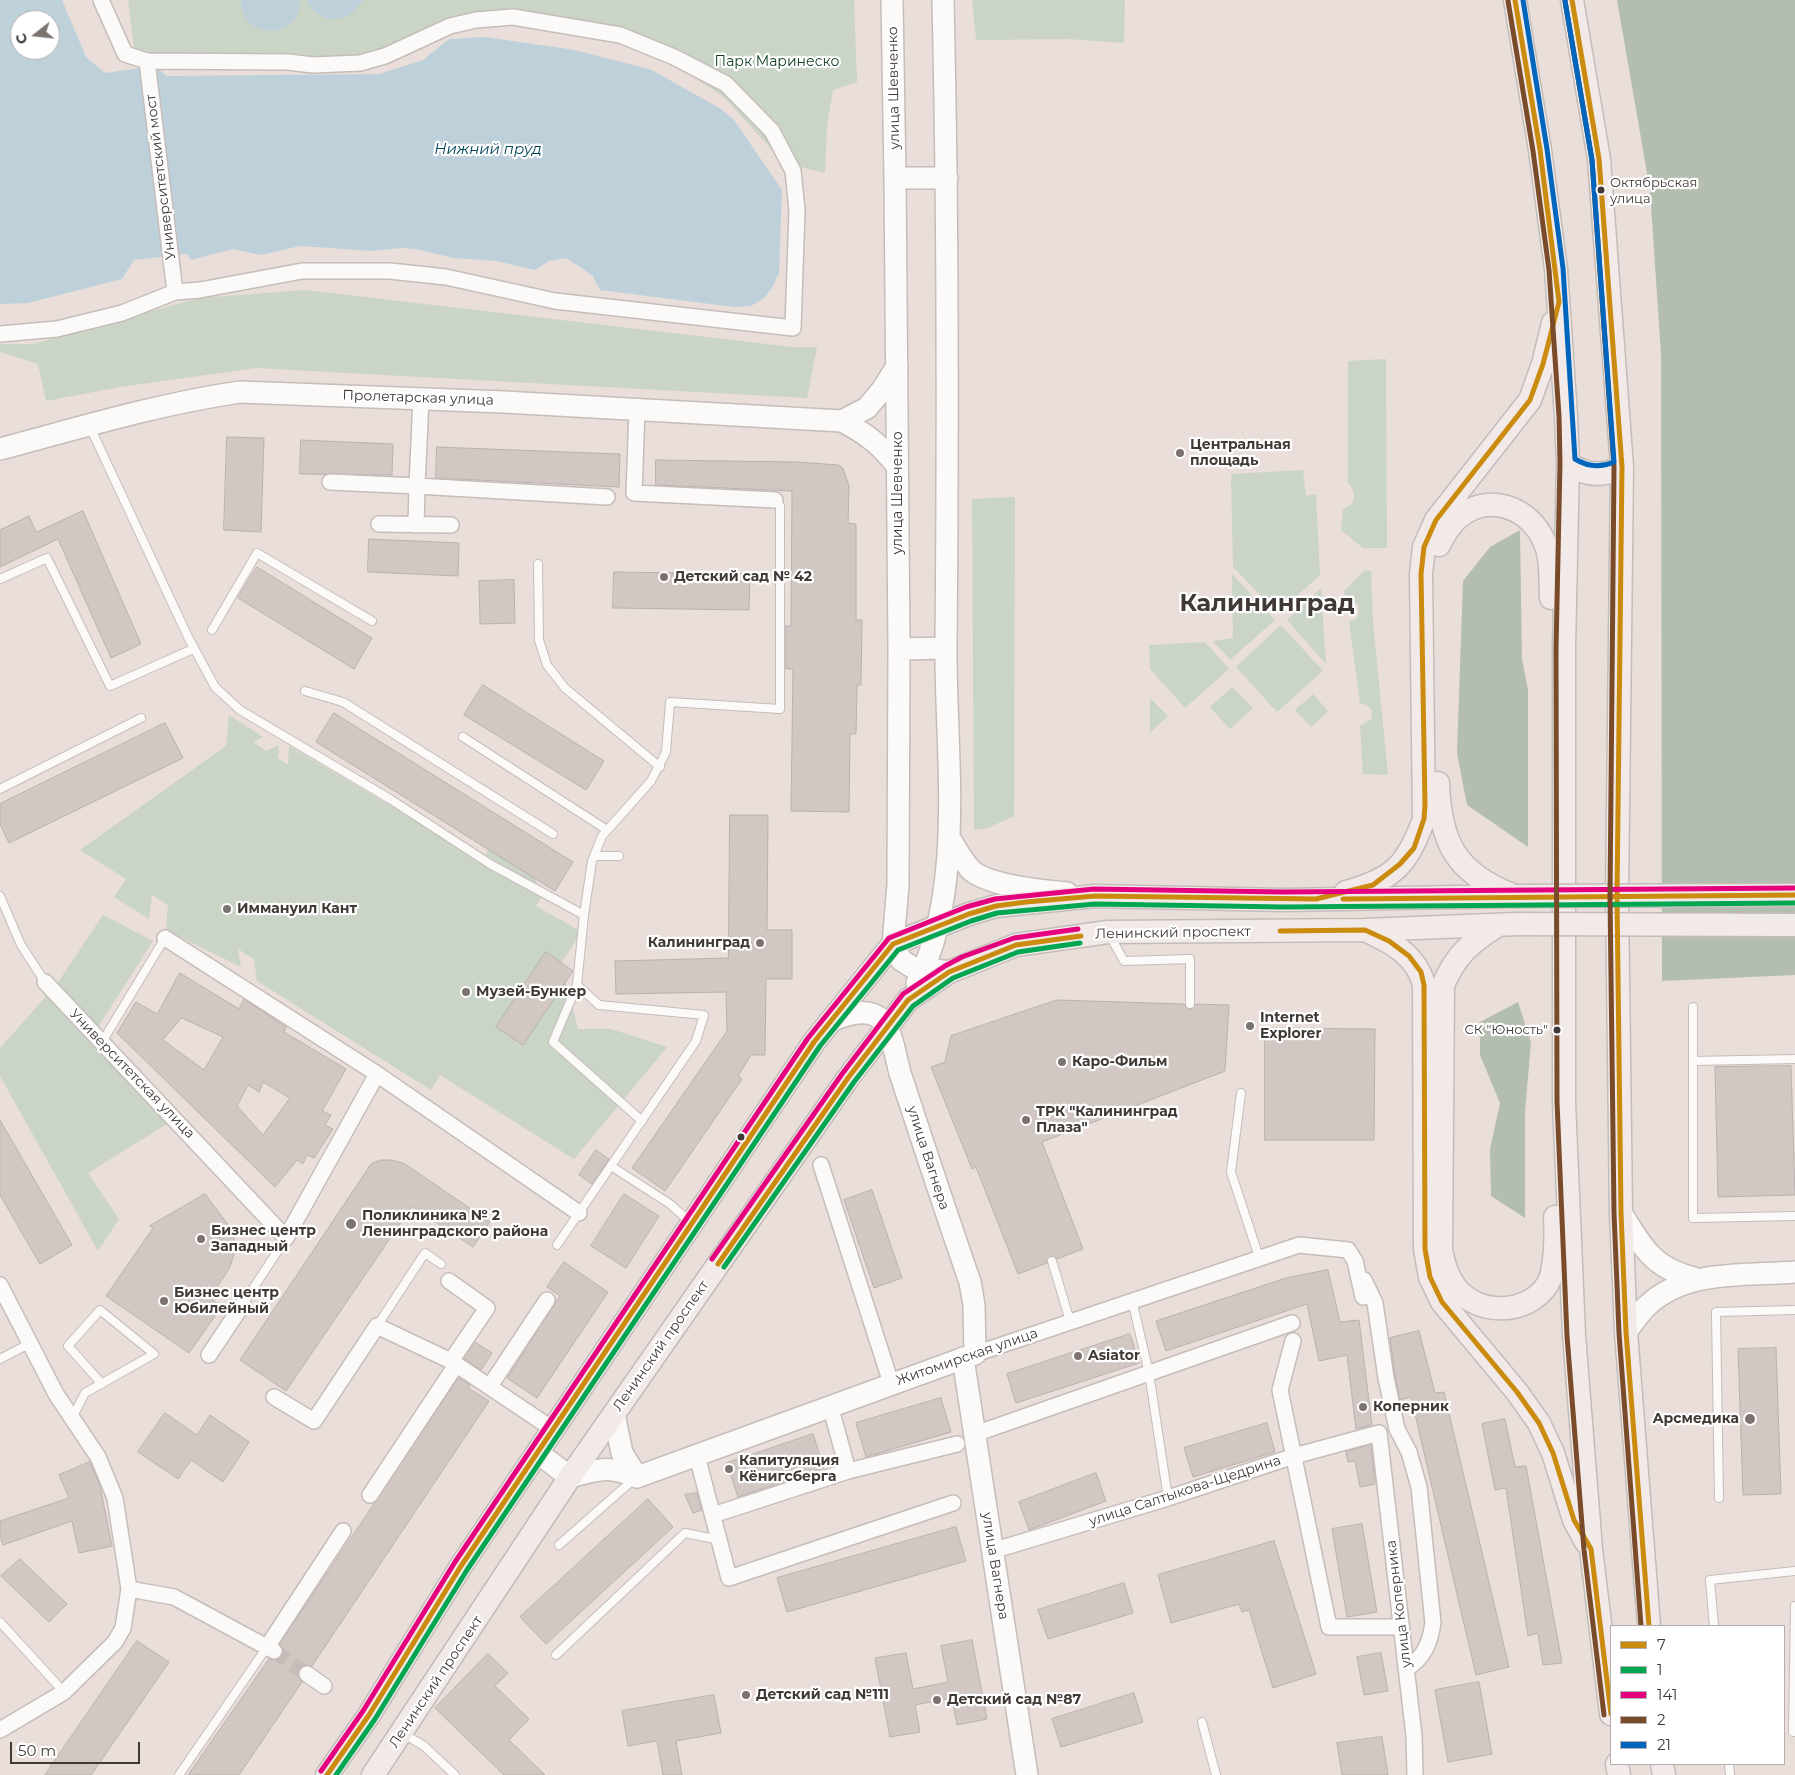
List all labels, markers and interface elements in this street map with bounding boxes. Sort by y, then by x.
north arrow [10,10,60,60]
street label: улица Шевченко [885,26,903,150]
text: С [11,31,32,46]
park label: Парк Маринеско [715,54,839,70]
street label: Университетский мост [143,93,179,261]
water label: Нижний пруд [434,141,542,159]
place label: Октябрьская улица [1610,175,1697,206]
marker: Октябрьская улица [1596,185,1606,195]
street label: Пролетарская улица [342,387,494,409]
street label: улица Шевченко [890,431,906,555]
place label: Центральная площадь [1190,437,1291,470]
marker: Центральная площадь [1174,447,1186,459]
place label: Детский сад № 42 [674,569,812,585]
marker: Детский сад № 42 [658,571,670,583]
district label: Калининград [1179,590,1355,618]
place label: Иммануил Кант [237,901,357,917]
marker: Иммануил Кант [221,903,233,915]
street label: Ленинский проспект [1095,923,1251,943]
place label: Калининград [648,935,750,951]
marker: Калининград [754,937,766,949]
place label: Музей-Бункер [476,984,586,1000]
marker: Музей-Бункер [460,986,472,998]
street label: Университетская улица [66,1006,198,1142]
place label: Internet Explorer [1260,1010,1321,1042]
marker: Internet Explorer [1244,1020,1256,1032]
place label: СК "Юность" [1465,1022,1548,1038]
marker: СК "Юность" [1552,1025,1562,1035]
place label: Каро-Фильм [1072,1054,1167,1070]
marker: Каро-Фильм [1056,1056,1068,1068]
street label: улица Вагнера [903,1104,953,1212]
place label: ТРК "Калининград Плаза" [1036,1104,1177,1136]
marker: ТРК "Калининград Плаза" [1020,1114,1032,1126]
unlabelled marker [736,1132,746,1142]
place label: Поликлиника № 2 Ленинградского района [362,1208,548,1240]
marker: Поликлиника № 2 Ленинградского района [344,1217,358,1231]
place label: Бизнес центр Западный [211,1223,316,1256]
marker: Бизнес центр Западный [195,1233,207,1245]
street label: Ленинский проспект [609,1277,713,1415]
place label: Бизнес центр Юбилейный [174,1285,279,1318]
marker: Бизнес центр Юбилейный [158,1295,170,1307]
street label: Житомирская улица [894,1325,1040,1389]
place label: Asiator [1088,1348,1140,1364]
marker: Asiator [1072,1350,1084,1362]
place label: Коперник [1373,1399,1449,1415]
marker: Коперник [1357,1401,1369,1413]
place label: Арсмедика [1652,1411,1739,1427]
marker: Арсмедика [1743,1412,1757,1426]
street label: улица Салтыкова-Щедрина [1087,1452,1283,1530]
place label: Капитуляция Кёнигсберга [739,1453,839,1485]
marker: Капитуляция Кёнигсберга [723,1463,735,1475]
street label: улица Вагнера [978,1511,1012,1621]
street label: улица Коперника [1383,1539,1415,1669]
street label: Ленинский проспект [386,1613,486,1751]
legend [1610,1625,1785,1765]
text: 7 [1657,1635,1666,1654]
text: 1 [1657,1660,1662,1679]
text: 141 [1657,1685,1677,1704]
place label: Детский сад №111 [756,1687,889,1703]
marker: Детский сад №111 [740,1689,752,1701]
place label: Детский сад №87 [947,1692,1081,1708]
marker: Детский сад №87 [931,1694,943,1706]
text: 2 [1657,1710,1666,1729]
scale bar [12,1732,142,1764]
text: 21 [1657,1735,1671,1754]
text: 50 m [18,1741,56,1760]

